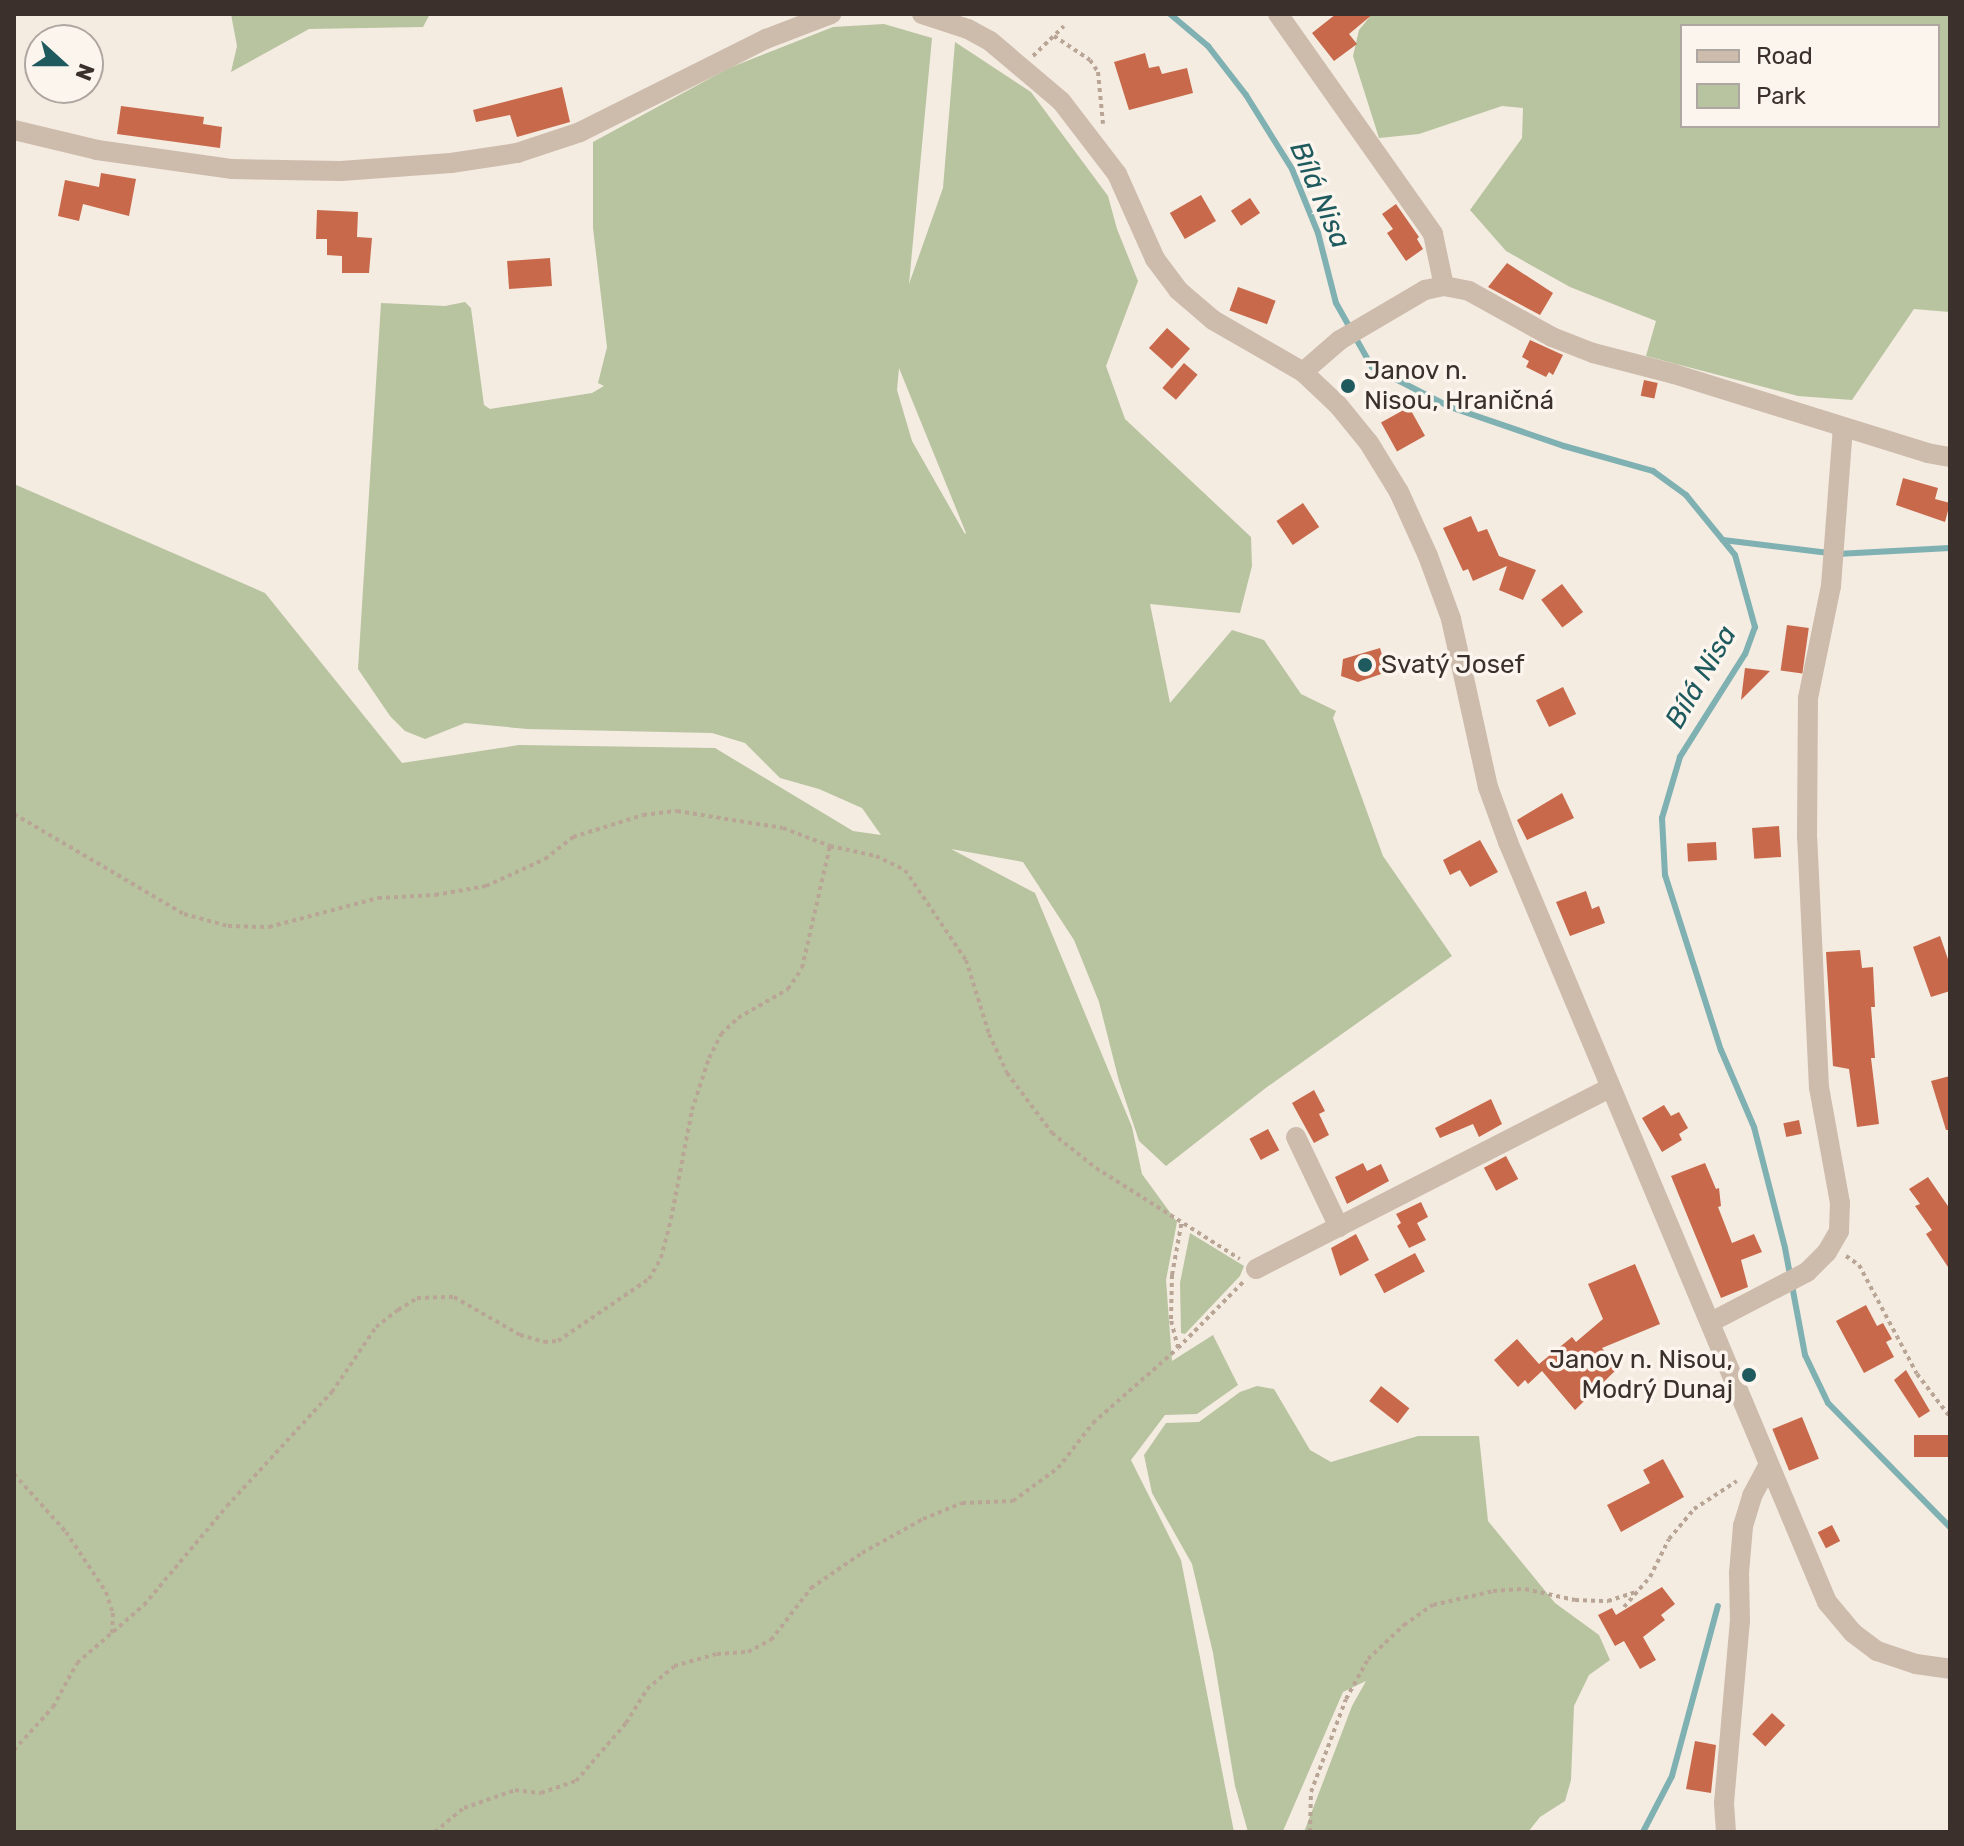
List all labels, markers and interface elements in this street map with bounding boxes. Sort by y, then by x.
north arrow [24,24,104,104]
legend [1680,24,1940,128]
text: Road [1756,42,1813,70]
text: N [70,60,100,84]
text: Park [1756,82,1806,110]
water label: Bílá Nisa [1282,136,1358,254]
place label: Janov n. Nisou, Hraničná [1364,355,1554,416]
marker: Janov n. Nisou, Hraničná [1339,377,1357,395]
water label: Bílá Nisa [1658,620,1744,734]
place label: Svatý Josef [1381,649,1525,681]
marker: Svatý Josef [1356,656,1374,674]
place label: Janov n. Nisou, Modrý Dunaj [1548,1344,1733,1406]
marker: Janov n. Nisou, Modrý Dunaj [1740,1366,1758,1384]

